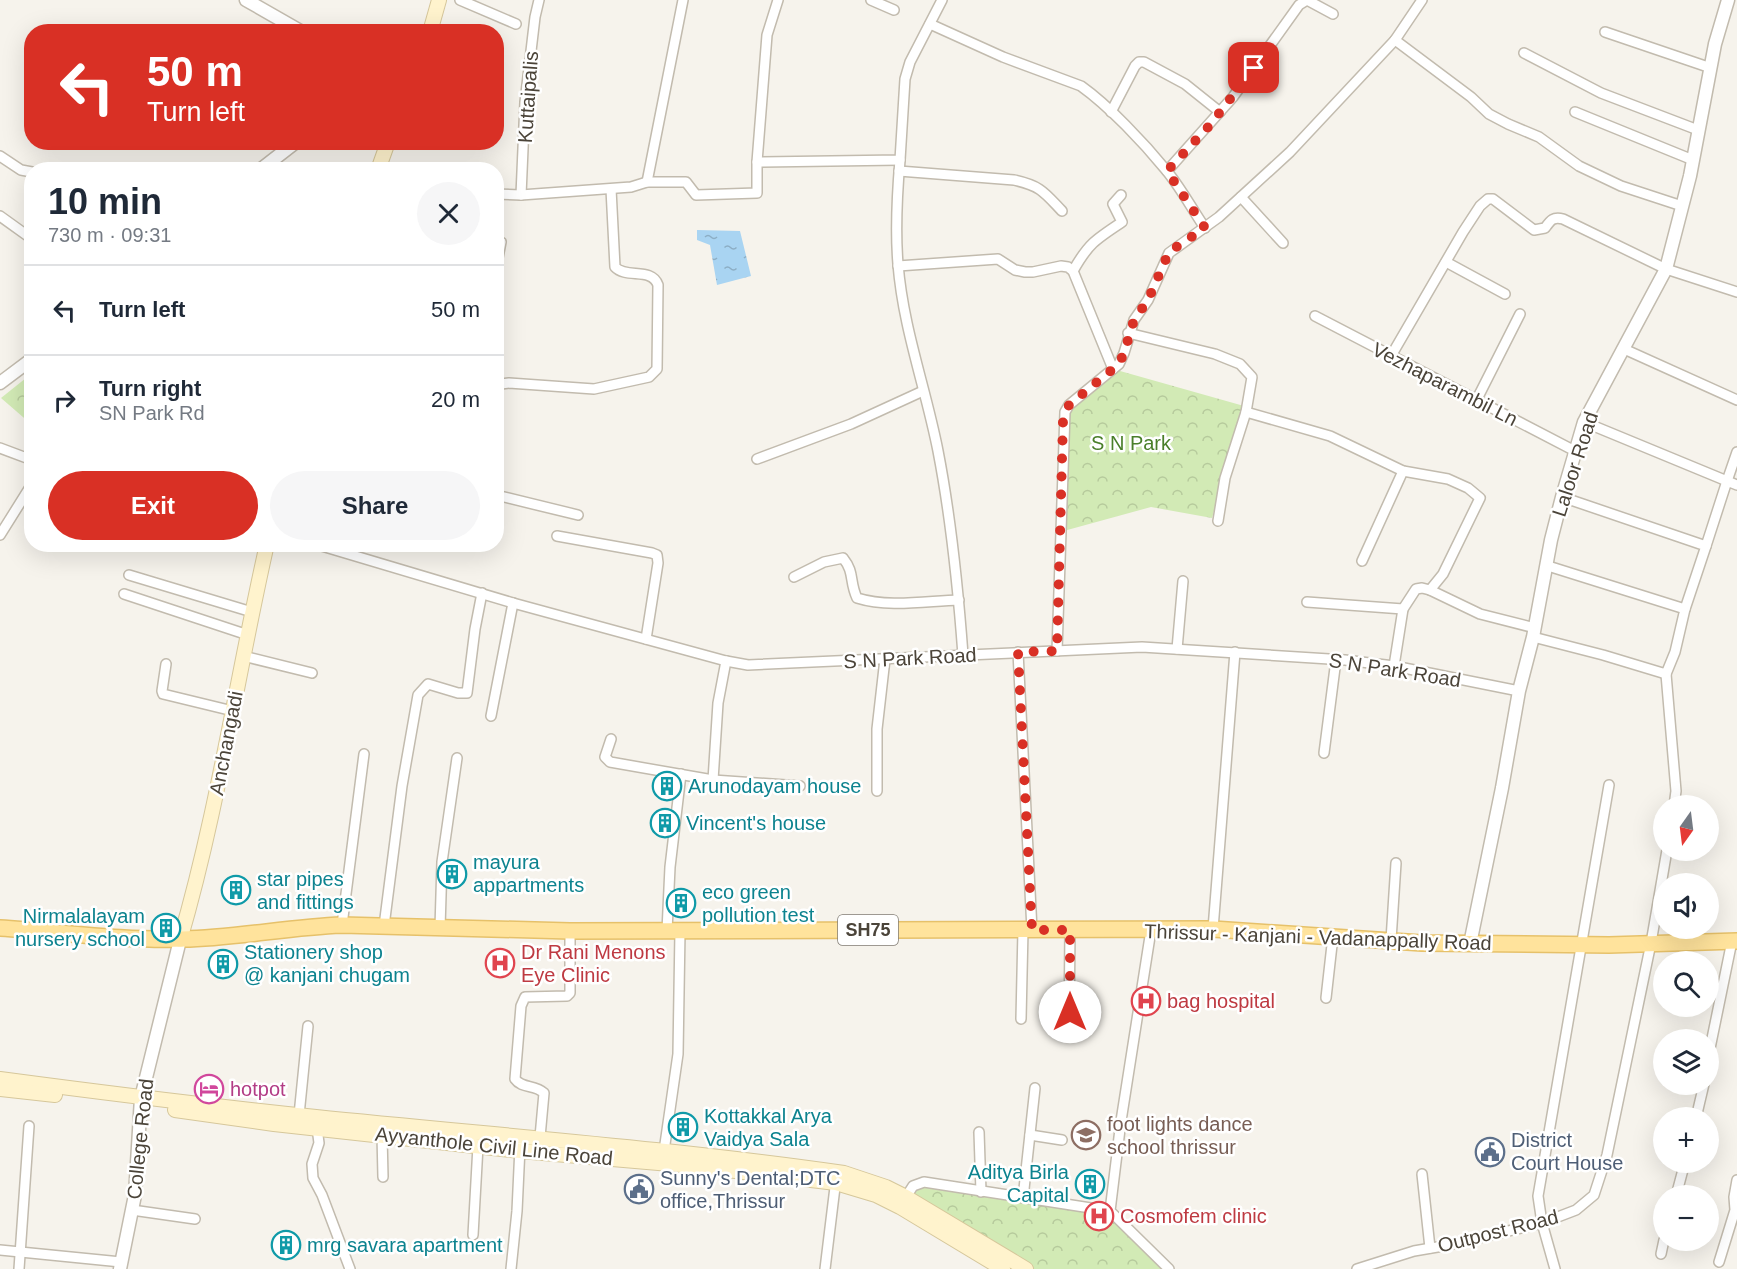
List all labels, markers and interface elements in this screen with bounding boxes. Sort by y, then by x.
pin [1228,42,1279,93]
icon: left [48,48,126,126]
text: 50 m [147,48,243,95]
street label: Kuttaipalis [514,50,542,144]
icon: arrive [1237,51,1270,84]
text: Turn left [147,97,245,127]
text: 10 min [48,181,162,222]
button: close [417,182,480,245]
text: 730 m · 09:31 [48,224,171,246]
icon: left [48,294,81,327]
text: Turn left [99,297,185,322]
text: 50 m [431,297,480,322]
street label: Vezhaparambil Ln [1369,338,1521,430]
text: Turn right [99,376,201,401]
icon: right [48,384,81,417]
text: 20 m [431,387,480,412]
text: SN Park Rd [99,402,205,424]
street label: Laloor Road [1548,409,1602,519]
park label: S N Park [1091,432,1172,454]
button: Exit [48,471,258,540]
button: Share [270,471,480,540]
street label: S N Park Road [843,644,977,672]
street label: S N Park Road [1327,649,1463,691]
street label: Anchangadi [205,689,247,797]
building icon: Arunodayam house [651,770,683,802]
place label: Arunodayam house [688,775,861,797]
north arrow [1653,795,1719,861]
map controls [1653,795,1719,1251]
building icon: Vincent's house [649,807,681,839]
place label: Vincent's house [686,812,826,834]
place label: mayura appartments [473,851,584,896]
building icon: mayura appartments [436,858,468,890]
place label: star pipes and fittings [257,868,354,913]
button: sound [1653,873,1719,939]
building icon: star pipes and fittings [220,874,252,906]
place label: eco green pollution test [702,881,815,926]
building icon: eco green pollution test [665,887,697,919]
place label: Nirmalalayam nursery school [15,905,145,950]
building icon: Nirmalalayam nursery school [150,912,182,944]
road number: SH75 [838,915,898,945]
street label: Thrissur - Kanjani - Vadanappally Road [1144,920,1492,954]
place label: Stationery shop @ kanjani chugam [244,941,410,986]
place label: Dr Rani Menons Eye Clinic [521,941,666,986]
hospital icon: Dr Rani Menons Eye Clinic [484,947,516,979]
building icon: Stationery shop @ kanjani chugam [207,948,239,980]
button: search [1653,951,1719,1017]
position arrow [1038,980,1102,1044]
hospital icon: bag hospital [1130,985,1162,1017]
place label: bag hospital [1167,990,1275,1012]
button: layers [1653,1029,1719,1095]
hotel icon: hotpot [193,1073,225,1105]
street label: College Road [123,1078,157,1200]
place label: hotpot [230,1078,286,1100]
place label: Kottakkal Arya Vaidya Sala [704,1105,833,1150]
button: + [1653,1107,1719,1173]
building icon: Kottakkal Arya Vaidya Sala [667,1111,699,1143]
place label: foot lights dance school thrissur [1107,1113,1253,1158]
school or university icon: foot lights dance school thrissur [1070,1119,1102,1151]
street label: Ayyanthole Civil Line Road [374,1123,614,1169]
place label: District Court House [1511,1129,1623,1174]
public building icon: District Court House [1474,1136,1506,1168]
place label: Aditya Birla Capital [968,1161,1070,1206]
place label: Sunny's Dental;DTC office,Thrissur [660,1167,841,1212]
building icon: Aditya Birla Capital [1074,1168,1106,1200]
public building icon: Sunny's Dental;DTC office,Thrissur [623,1173,655,1205]
button: − [1653,1185,1719,1251]
hospital icon: Cosmofem clinic [1083,1200,1115,1232]
place label: Cosmofem clinic [1120,1205,1267,1227]
street label: Outpost Road [1435,1205,1561,1257]
building icon: mrg savara apartment [270,1229,302,1261]
place label: mrg savara apartment [307,1234,503,1256]

